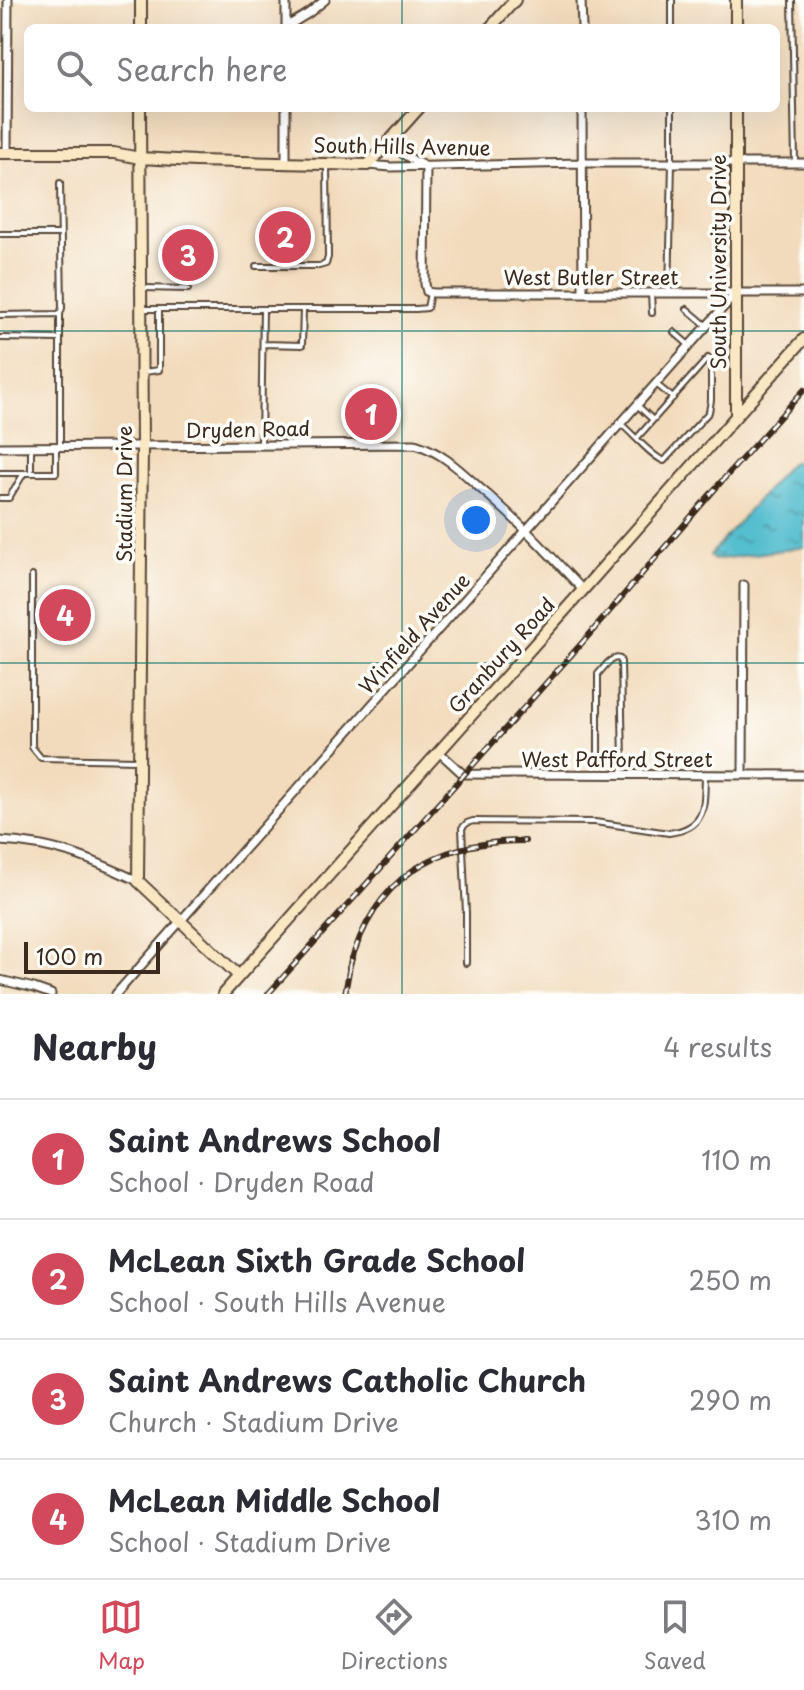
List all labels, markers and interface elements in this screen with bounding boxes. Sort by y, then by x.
search box [24,24,780,112]
icon: search [52,46,96,90]
text: Search here [116,46,288,91]
street label: South Hills Avenue [313,129,491,163]
street label: South University Drive [703,155,733,370]
pin: 2 [259,207,311,267]
pin: 3 [162,225,214,285]
street label: West Butler Street [504,262,678,292]
pin: 1 [345,384,397,444]
street label: Dryden Road [186,413,310,445]
street label: Stadium Drive [109,426,139,562]
your location [456,500,496,540]
street label: Winfield Avenue [351,566,477,700]
pin: 4 [39,585,91,645]
street label: Granbury Road [441,590,561,720]
street label: West Pafford Street [521,744,713,774]
scale bar [24,938,160,974]
text: 100 m [36,939,103,972]
text: Nearby [32,1020,157,1072]
text: 4 results [663,1027,772,1066]
text: Saint Andrews School [108,1117,441,1162]
text: 1 [52,1140,64,1179]
text: 110 m [701,1140,772,1179]
text: School · Dryden Road [108,1162,375,1201]
text: McLean Sixth Grade School [108,1237,525,1282]
text: 2 [49,1260,67,1299]
text: 250 m [688,1260,772,1299]
text: School · South Hills Avenue [108,1282,446,1321]
text: Saint Andrews Catholic Church [108,1357,586,1402]
text: 3 [49,1380,67,1419]
text: 290 m [689,1380,772,1419]
text: Church · Stadium Drive [108,1402,399,1441]
text: McLean Middle School [108,1477,440,1522]
text: 4 [49,1500,67,1539]
text: 310 m [694,1500,772,1539]
text: School · Stadium Drive [108,1522,391,1561]
tab: Map [98,1595,145,1676]
tab: Directions [341,1595,448,1676]
tab: Saved [644,1595,706,1676]

